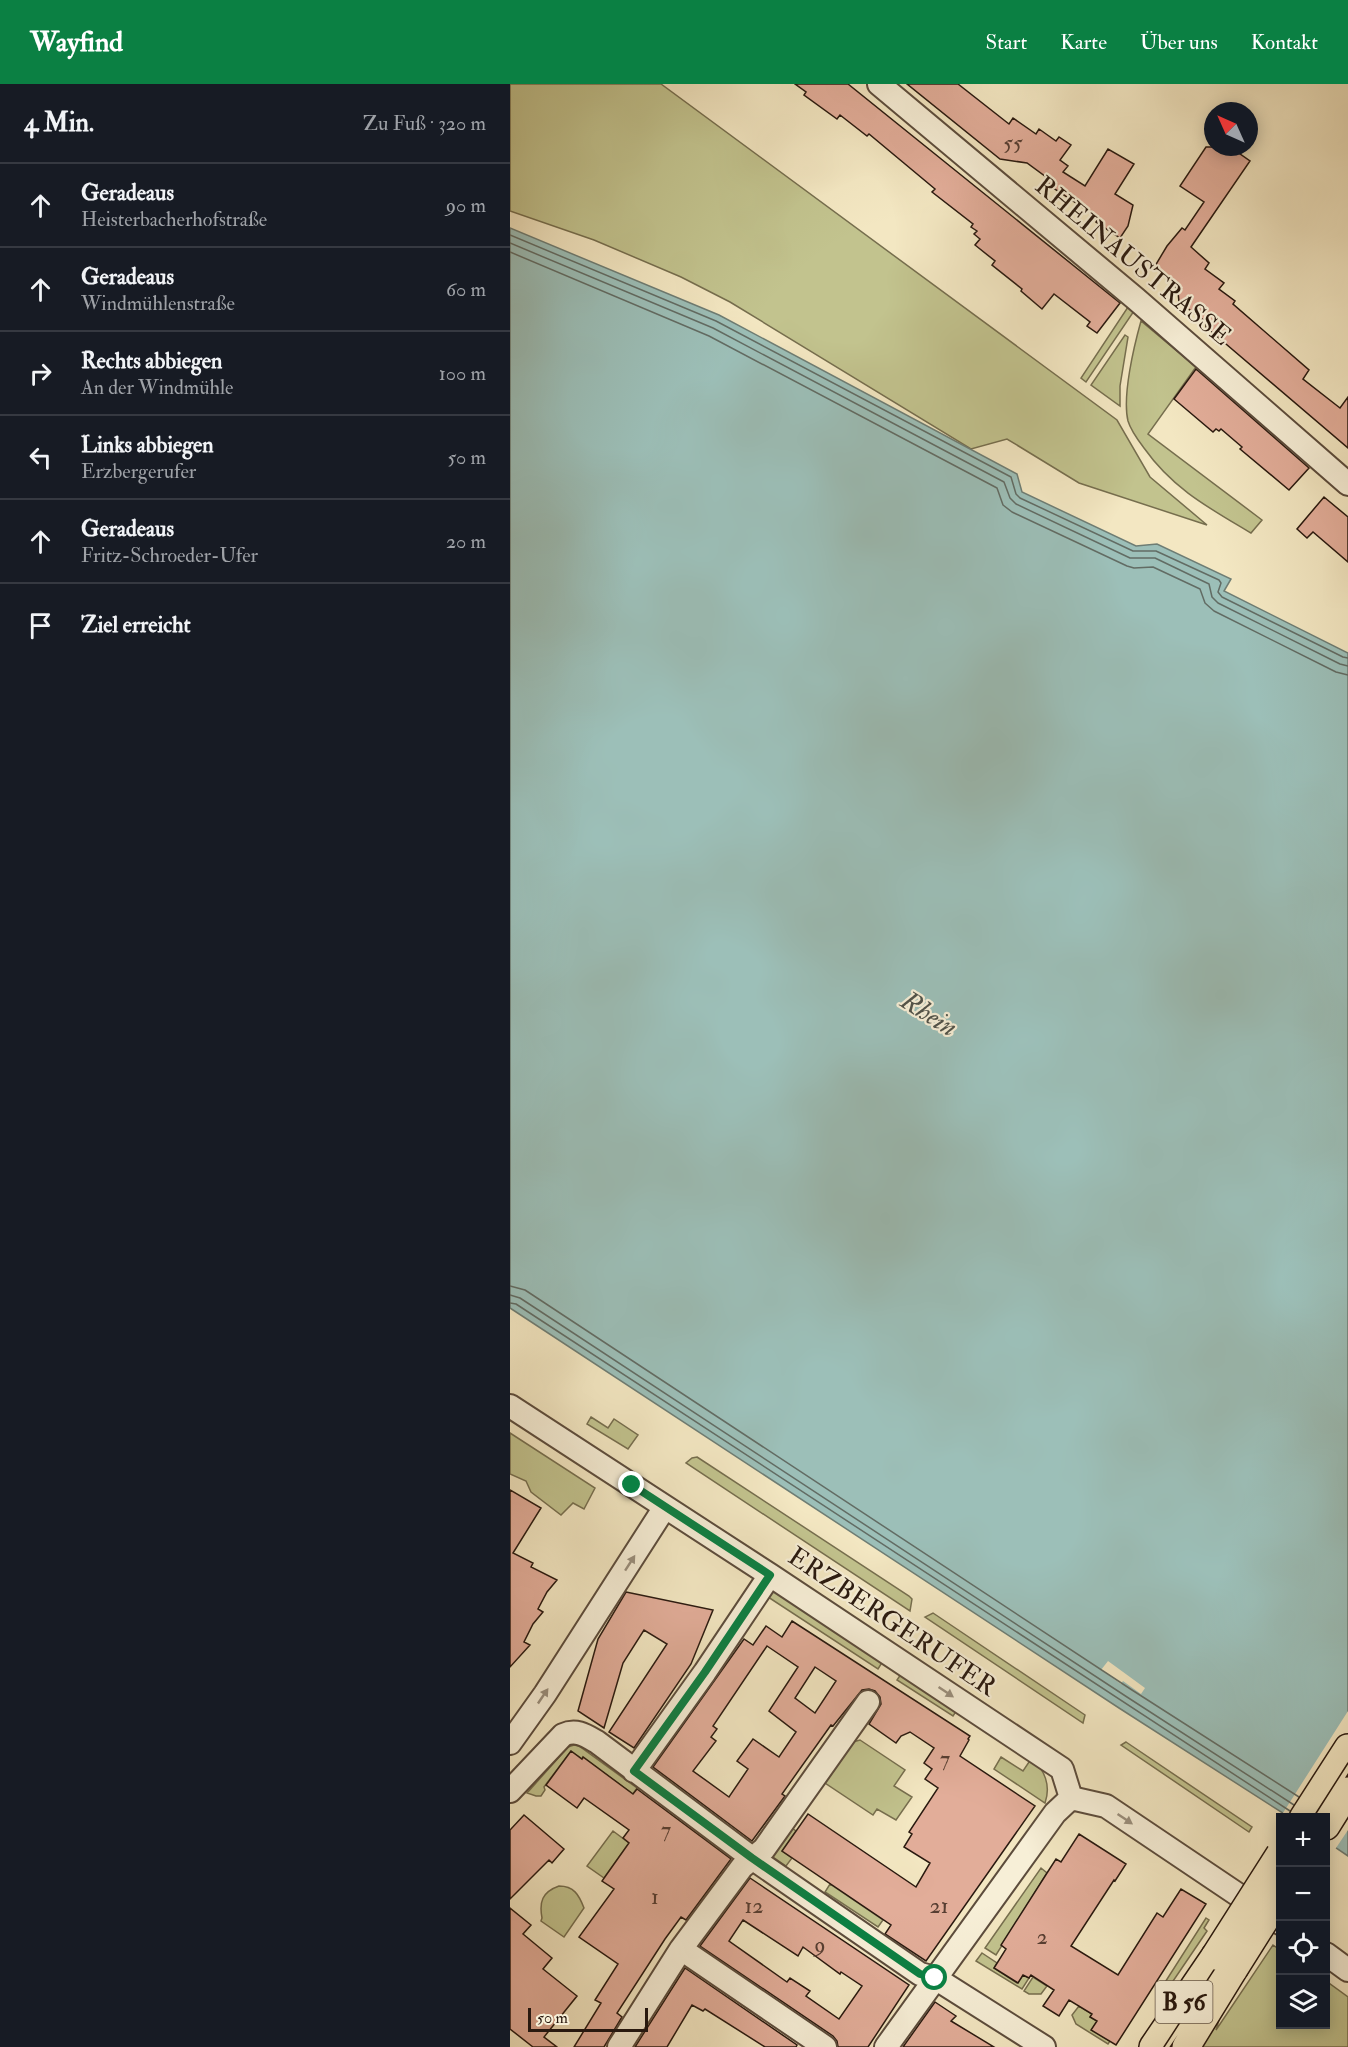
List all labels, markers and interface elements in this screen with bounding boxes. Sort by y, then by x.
text: Wayfind [30,25,123,60]
text: Start [985,29,1027,56]
text: Karte [1060,29,1107,56]
text: Über uns [1140,29,1218,56]
text: Kontakt [1251,29,1318,56]
north arrow [1204,102,1258,156]
text: 4 Min. [24,107,94,139]
text: Zu Fuß · 320 m [363,111,486,136]
house number: 55 [1003,129,1023,157]
street label: RHEINAUSTRASSE [1028,170,1238,352]
text: Geradeaus [81,179,174,207]
icon: ahead [24,189,57,222]
text: 90 m [446,193,486,218]
text: Heisterbacherhofstraße [81,207,267,232]
text: Geradeaus [81,263,174,291]
icon: ahead [24,273,57,306]
text: 60 m [446,277,486,302]
text: Windmühlenstraße [81,291,235,316]
text: Rechts abbiegen [81,347,222,375]
icon: right [24,357,57,390]
text: 100 m [439,361,486,386]
text: An der Windmühle [81,375,233,400]
text: Links abbiegen [81,431,214,459]
icon: left [24,441,57,474]
text: 50 m [447,445,486,470]
text: Erzbergerufer [81,459,196,484]
text: Geradeaus [81,515,174,543]
icon: ahead [24,525,57,558]
text: 20 m [446,529,486,554]
text: Fritz-Schroeder-Ufer [81,543,258,568]
icon: arrive [24,609,57,642]
text: Ziel erreicht [81,611,191,639]
water label: Rhein [894,984,963,1044]
route end [618,1471,644,1497]
street label: ERZBERGERUFER [782,1540,1003,1704]
one-way arrow [624,1554,635,1571]
one-way arrow [938,1686,954,1697]
one-way arrow [537,1688,549,1704]
house number: 7 [940,1745,950,1773]
one-way arrow [1116,1813,1133,1824]
map controls [1276,1813,1330,2029]
button: + [1276,1813,1330,1867]
house number: 7 [661,1816,671,1844]
button: − [1276,1867,1330,1921]
house number: 1 [651,1883,659,1911]
house number: 12 [744,1892,764,1920]
house number: 21 [929,1892,949,1920]
button: locate [1276,1921,1330,1975]
house number: 2 [1036,1923,1048,1951]
house number: 9 [812,1931,826,1959]
route start [921,1964,947,1990]
button: layers [1276,1975,1330,2029]
road number: B 56 [1156,1981,1212,2023]
scale bar [528,2005,648,2032]
text: 50 m [537,2008,568,2028]

